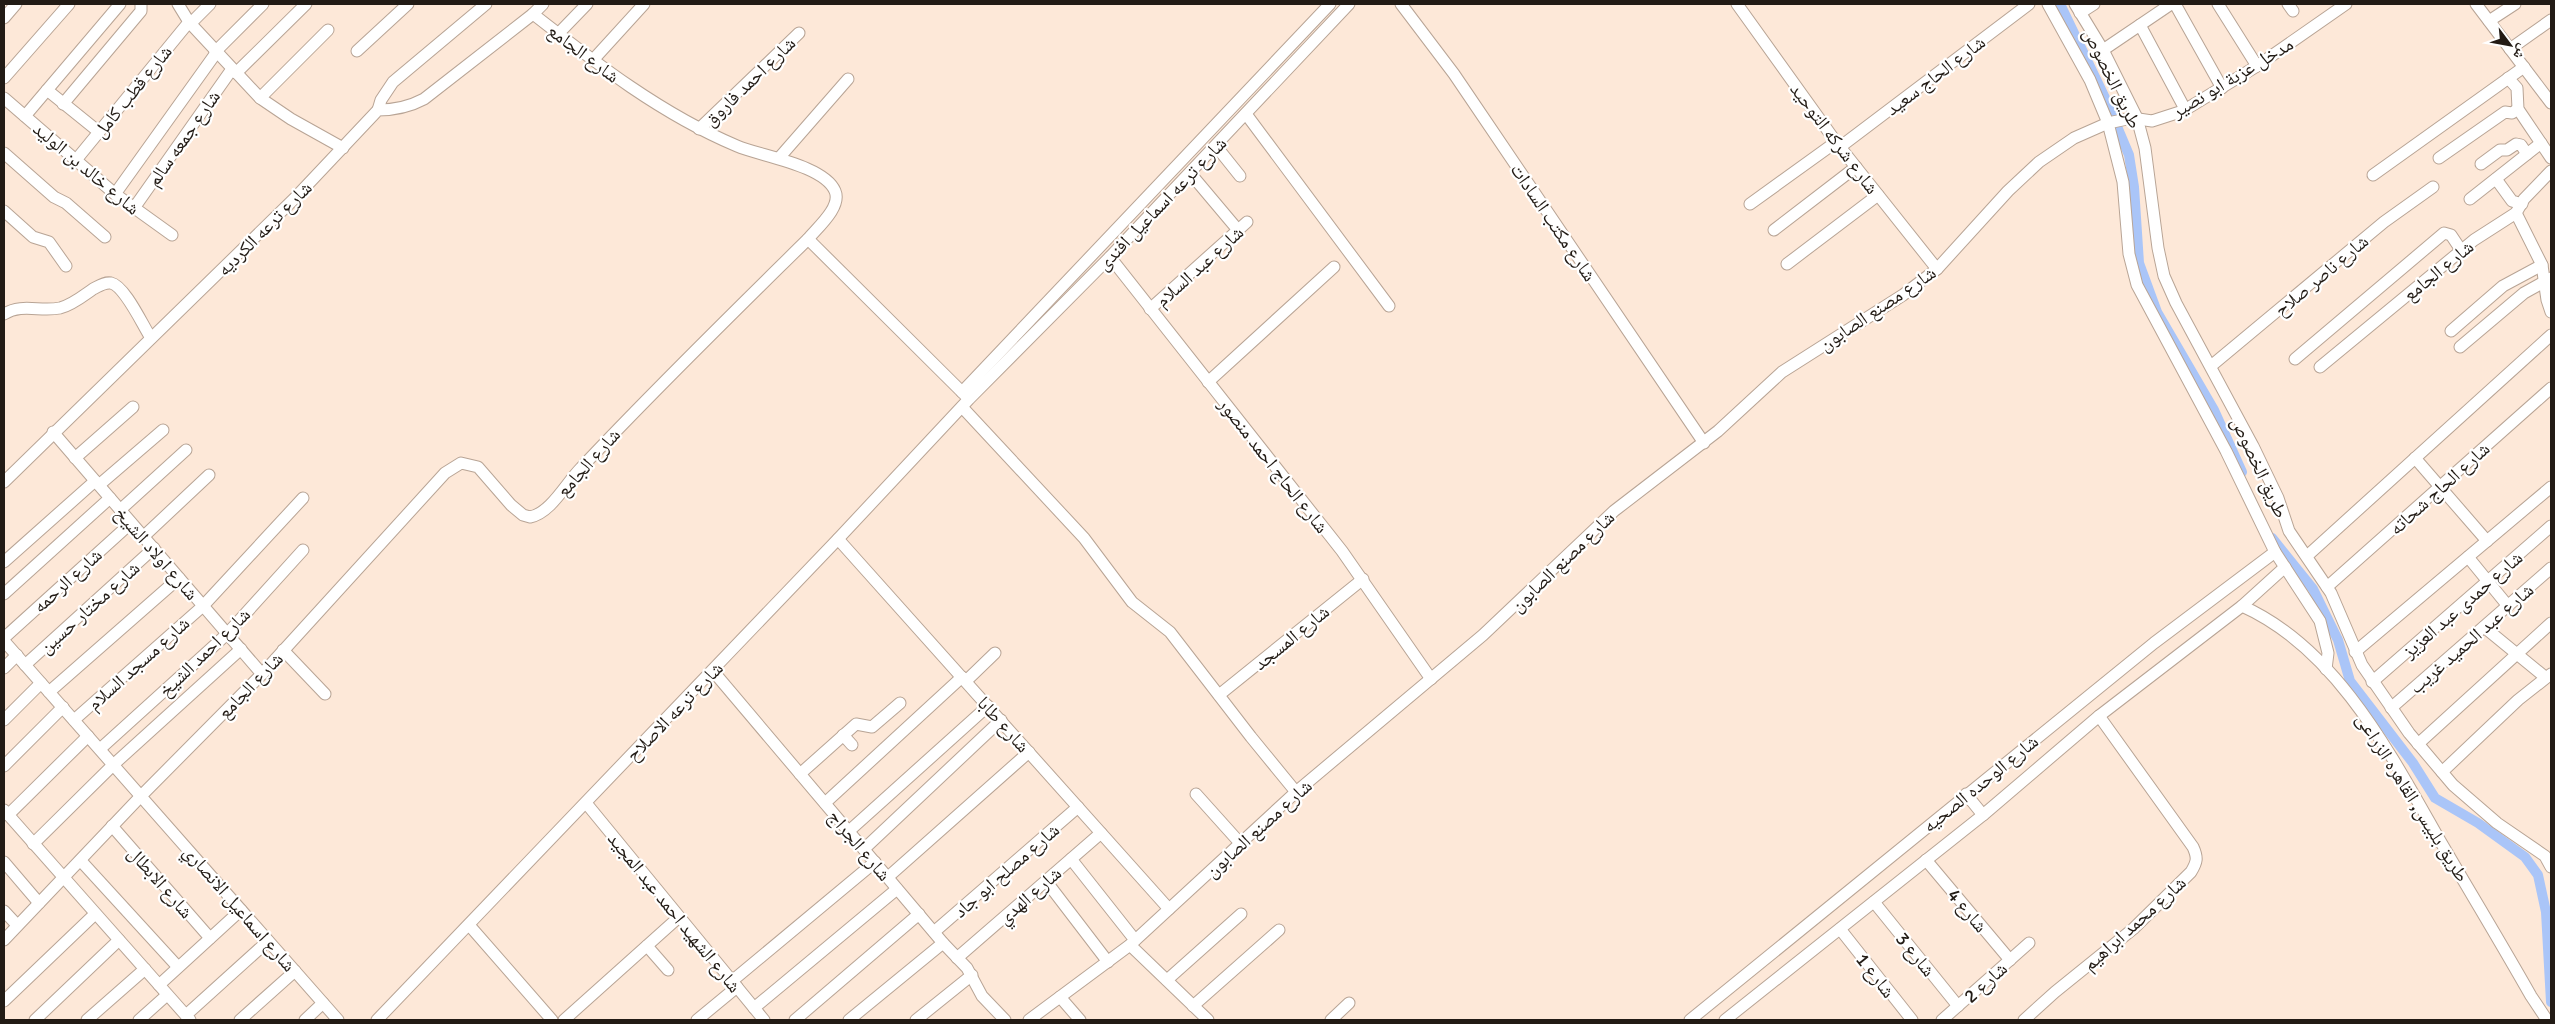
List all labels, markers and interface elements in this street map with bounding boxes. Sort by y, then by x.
street label: شارع الجامع [543,19,624,89]
north arrow [2485,20,2535,70]
street label: طريق الخصوص [2077,24,2147,133]
street label: شارع الحاج سعيد [1881,30,1990,121]
street label: شارع احمد فاروق [698,32,801,132]
street label: مدخل عزبة ابو نصير [2166,32,2298,124]
street label: شارع قطب كامل [88,40,178,143]
text: ش [2509,41,2532,63]
street label: شارع شركه التوحيد [1784,78,1884,199]
street label: شارع جمعه سالم [142,86,226,191]
street label: شارع خالد بن الوليد [28,117,145,220]
street label: شارع ترعه اسماعيل افندى [1092,132,1232,276]
street label: شارع مكتب السادات [1505,159,1601,286]
street label: شارع ترعه الكرديه [212,176,317,281]
street label: شارع عبد السلام [1151,221,1249,313]
street label: شارع ناصر صلاح [2270,229,2374,322]
street label: شارع الجامع [2398,235,2479,307]
street label: شارع مصنع الصابون [1815,261,1941,357]
street label: شارع الحاج احمد منصور [1212,392,1334,538]
street label: طريق الخصوص [2225,413,2293,522]
street label: شارع الجامع [552,423,626,502]
street label: شارع الحاج شحاته [2384,437,2495,540]
street label: شارع اولاد الشيخ [109,502,203,605]
street label: شارع مصنع الصابون [1505,506,1620,618]
street label: شارع الرحمه [28,543,107,618]
street label: شارع حمدى عبد العزيز [2397,546,2528,664]
street label: شارع مختار حسين [34,556,145,659]
street label: شارع عبد الحميد غريب [2405,578,2539,699]
street label: شارع المسجد [1249,600,1335,676]
street label: شارع احمد الشيخ [154,603,256,703]
street label: شارع مسجد السلام [83,612,195,717]
street label: شارع الجامع [213,647,289,724]
street label: شارع ترعه الاصلاح [621,657,728,767]
street label: شارع طابا [972,691,1035,758]
street label: طريق بلبيس, القاهره الزراعى [2350,709,2474,886]
street label: شارع الوحده الصحيه [1918,730,2043,838]
street label: شارع مصنع الصابون [1200,774,1317,883]
street label: شارع الجراج [822,805,896,886]
street label: شارع مصلح ابو جاد [949,818,1065,923]
street label: شارع الشهيد احمد عبد المجيد [602,828,746,998]
street label: شارع اسماعيل الانصاري [176,840,301,979]
street label: شارع الابطال [122,842,198,924]
street label: شارع الهدي [993,861,1068,932]
street label: شارع محمد ابراهيم [2078,871,2191,977]
street label: شارع 4 [1942,884,1993,938]
street label: شارع 3 [1890,927,1940,982]
street label: شارع 1 [1850,948,1900,1003]
street label: شارع 2 [1959,957,2012,1009]

